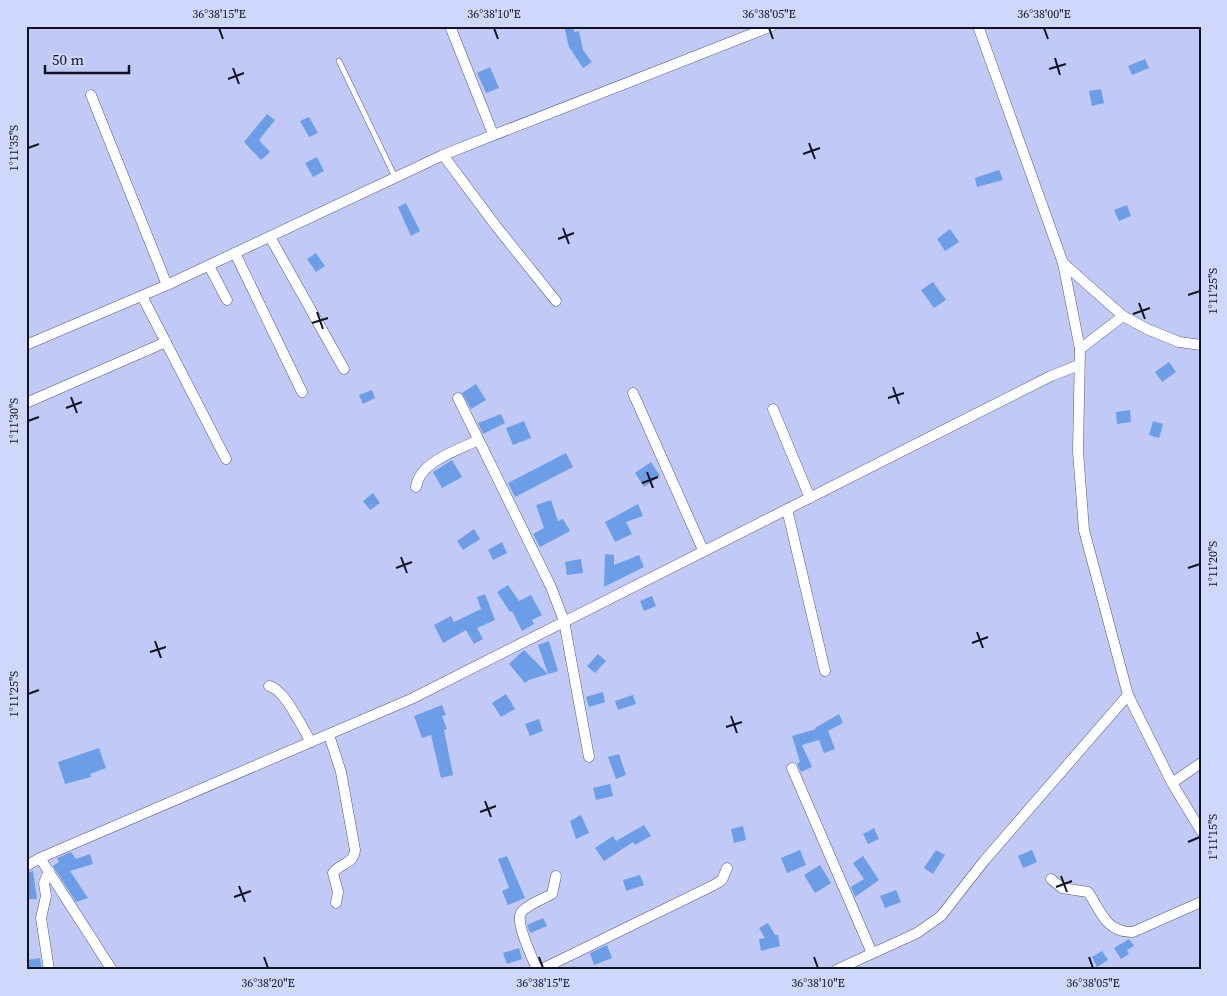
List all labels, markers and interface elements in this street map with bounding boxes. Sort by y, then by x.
text: 36°38'15"E [192,6,246,22]
text: 36°38'10"E [467,6,521,22]
text: 36°38'05"E [742,6,796,22]
text: 36°38'00"E [1017,6,1071,22]
scale bar [45,42,129,74]
text: 50 m [52,49,84,70]
text: 1°11'35"S [6,125,22,171]
text: 1°11'25"S [1205,268,1221,314]
text: 1°11'30"S [6,398,22,444]
text: 1°11'20"S [1205,541,1221,587]
text: 1°11'25"S [6,671,22,717]
text: 1°11'15"S [1205,814,1221,860]
text: 36°38'20"E [241,975,295,991]
text: 36°38'15"E [516,975,570,991]
text: 36°38'10"E [791,975,845,991]
text: 36°38'05"E [1066,975,1120,991]

